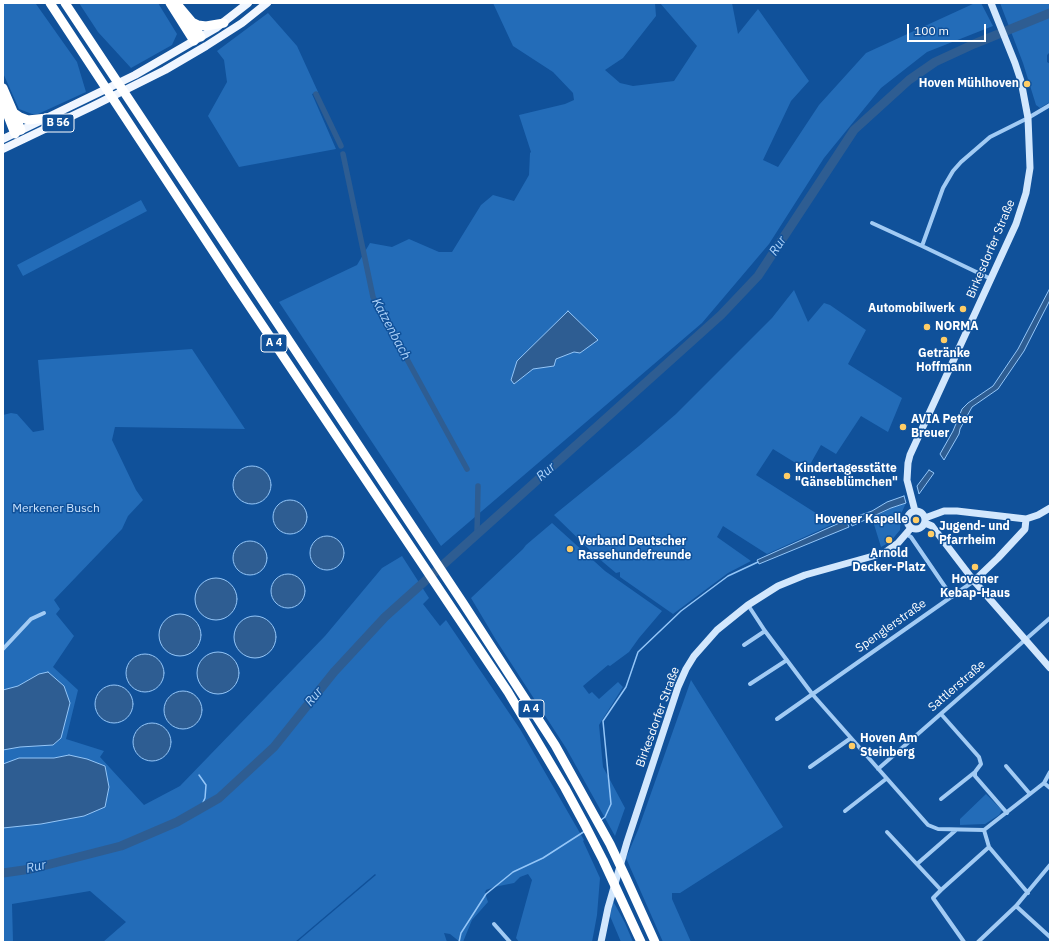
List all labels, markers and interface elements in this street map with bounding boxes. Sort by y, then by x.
scale bar [909,16,988,42]
text: 100 m [914,23,949,38]
place label: Hoven Mühlhoven [919,77,1019,91]
marker: Hoven Mühlhoven [1022,79,1032,89]
road number: B 56 [42,114,74,132]
street label: Birkesdorfer Straße [964,197,1018,301]
water label: Rur [766,233,790,259]
water label: Katzenbach [368,295,414,363]
place label: Automobilwerk [868,302,955,316]
marker: Automobilwerk [958,304,968,314]
place label: NORMA [935,320,978,334]
marker: NORMA [922,322,932,332]
road number: A 4 [261,334,287,352]
marker: Getränke Hoffmann [939,335,949,345]
place label: Getränke Hoffmann [916,347,972,375]
place label: AVIA Peter Breuer [911,413,973,441]
marker: AVIA Peter Breuer [898,422,908,432]
water label: Rur [533,460,559,484]
place label: Kindertagesstätte "Gänseblümchen" [795,462,898,490]
marker: Kindertagesstätte "Gänseblümchen" [782,471,792,481]
park label: Merkener Busch [12,502,100,516]
place label: Hovener Kapelle [815,513,908,527]
marker: Hovener Kapelle [911,515,921,525]
place label: Jugend- und Pfarrheim [939,520,1010,548]
marker: Jugend- und Pfarrheim [926,529,936,539]
place label: Verband Deutscher Rassehundefreunde [578,535,691,563]
marker: Arnold Decker-Platz [884,535,894,545]
marker: Verband Deutscher Rassehundefreunde [565,544,575,554]
place label: Arnold Decker-Platz [852,547,926,575]
marker: Hovener Kebap-Haus [970,562,980,572]
place label: Hovener Kebap-Haus [940,573,1010,601]
street label: Spenglerstraße [853,596,929,656]
street label: Sattlerstraße [926,657,988,715]
street label: Birkesdorfer Straße [633,665,683,769]
water label: Rur [302,684,326,710]
road number: A 4 [518,700,544,718]
place label: Hoven Am Steinberg [860,732,917,760]
marker: Hoven Am Steinberg [847,741,857,751]
water label: Rur [25,857,47,877]

